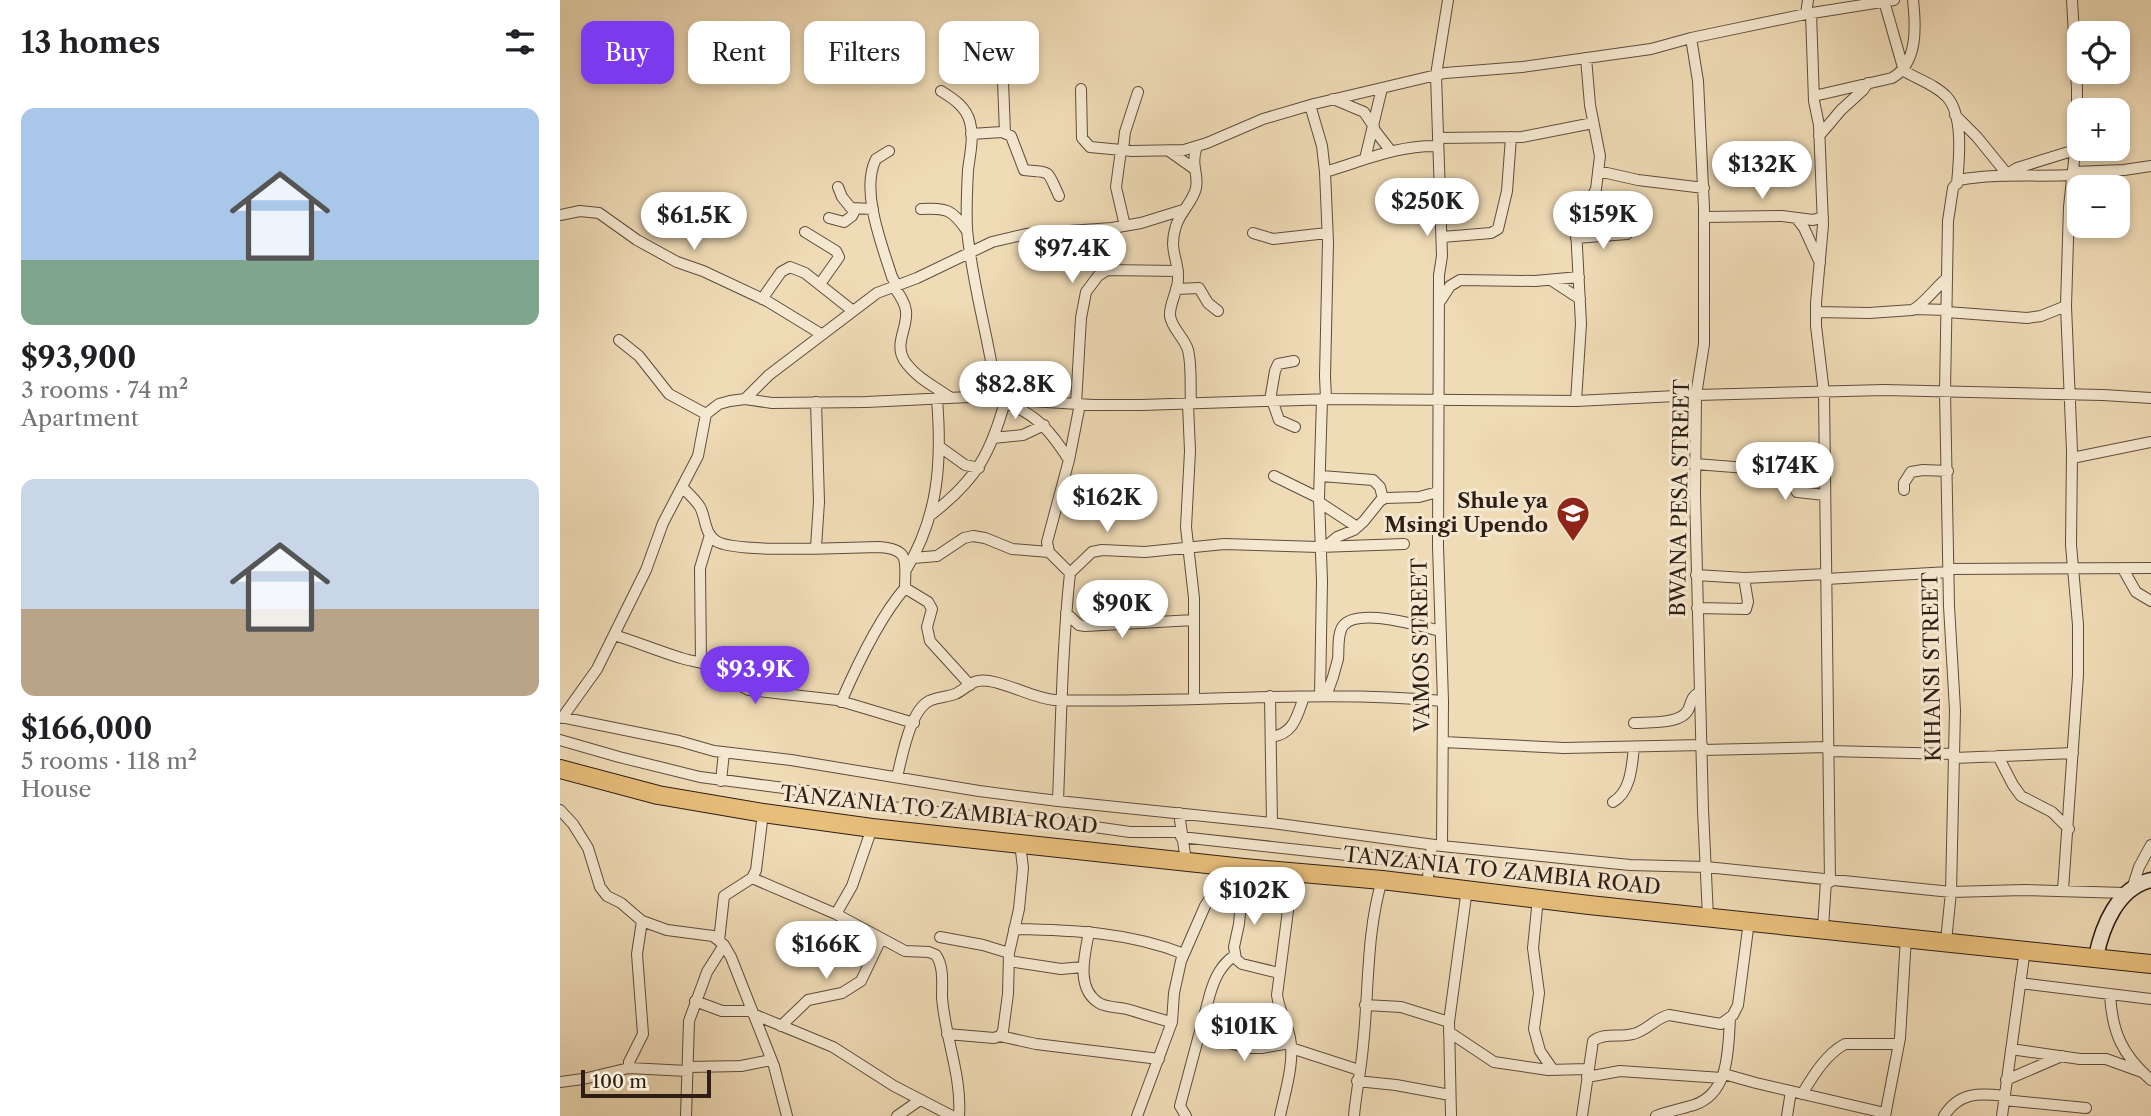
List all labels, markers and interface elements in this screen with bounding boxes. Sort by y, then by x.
chip: Buy [581,21,674,84]
chip: Rent [688,21,790,84]
chip: Filters [804,21,925,84]
chip: New [939,21,1039,84]
map controls [2067,21,2130,238]
button: locate [2067,21,2130,84]
icon: filters [501,23,539,61]
text: 13 homes [21,24,160,61]
button: + [2067,98,2130,161]
pin: $132K [1713,142,1811,201]
text: $132K [1728,150,1796,178]
icon: home [217,153,343,279]
button: − [2067,175,2130,238]
pin: $250K [1378,178,1476,238]
text: $250K [1391,187,1463,215]
pin: $159K [1554,191,1652,251]
pin: $61.5K [637,192,751,252]
text: $159K [1569,200,1637,228]
text: $61.5K [657,201,731,229]
pin: $97.4K [1015,226,1129,285]
text: $97.4K [1034,234,1110,262]
text: $93,900 [21,339,136,376]
pin: $82.8K [958,362,1072,421]
text: $82.8K [975,370,1055,398]
text: 3 rooms · 74 m² [21,376,188,404]
street label: BWANA PESA STREET [1665,379,1694,617]
text: Apartment [21,404,139,432]
pin: $174K [1736,442,1834,502]
text: $174K [1752,451,1818,479]
pin: $162K [1058,475,1156,534]
text: $162K [1073,483,1141,511]
place label: Shule ya Msingi Upendo [1384,488,1549,537]
school or university icon: Shule ya Msingi Upendo [1554,494,1592,543]
icon: home [217,524,343,650]
street label: VAMOS STREET [1406,558,1435,733]
street label: KIHANSI STREET [1917,572,1946,762]
pin: $90K [1081,580,1163,640]
text: $90K [1092,589,1152,617]
pin: $93.9K [698,646,812,706]
text: $93.9K [716,655,794,683]
text: $166,000 [21,710,152,747]
text: 5 rooms · 118 m² [21,747,197,775]
text: House [21,775,91,803]
street label: TANZANIA TO ZAMBIA ROAD [779,780,1099,839]
street label: TANZANIA TO ZAMBIA ROAD [1342,841,1662,900]
pin: $102K [1205,867,1303,927]
text: $102K [1219,876,1289,904]
pin: $166K [777,922,875,981]
text: $166K [791,930,861,958]
pin: $101K [1195,1004,1293,1063]
text: $101K [1211,1012,1277,1040]
scale bar [581,1067,710,1099]
text: 100 m [592,1070,647,1093]

